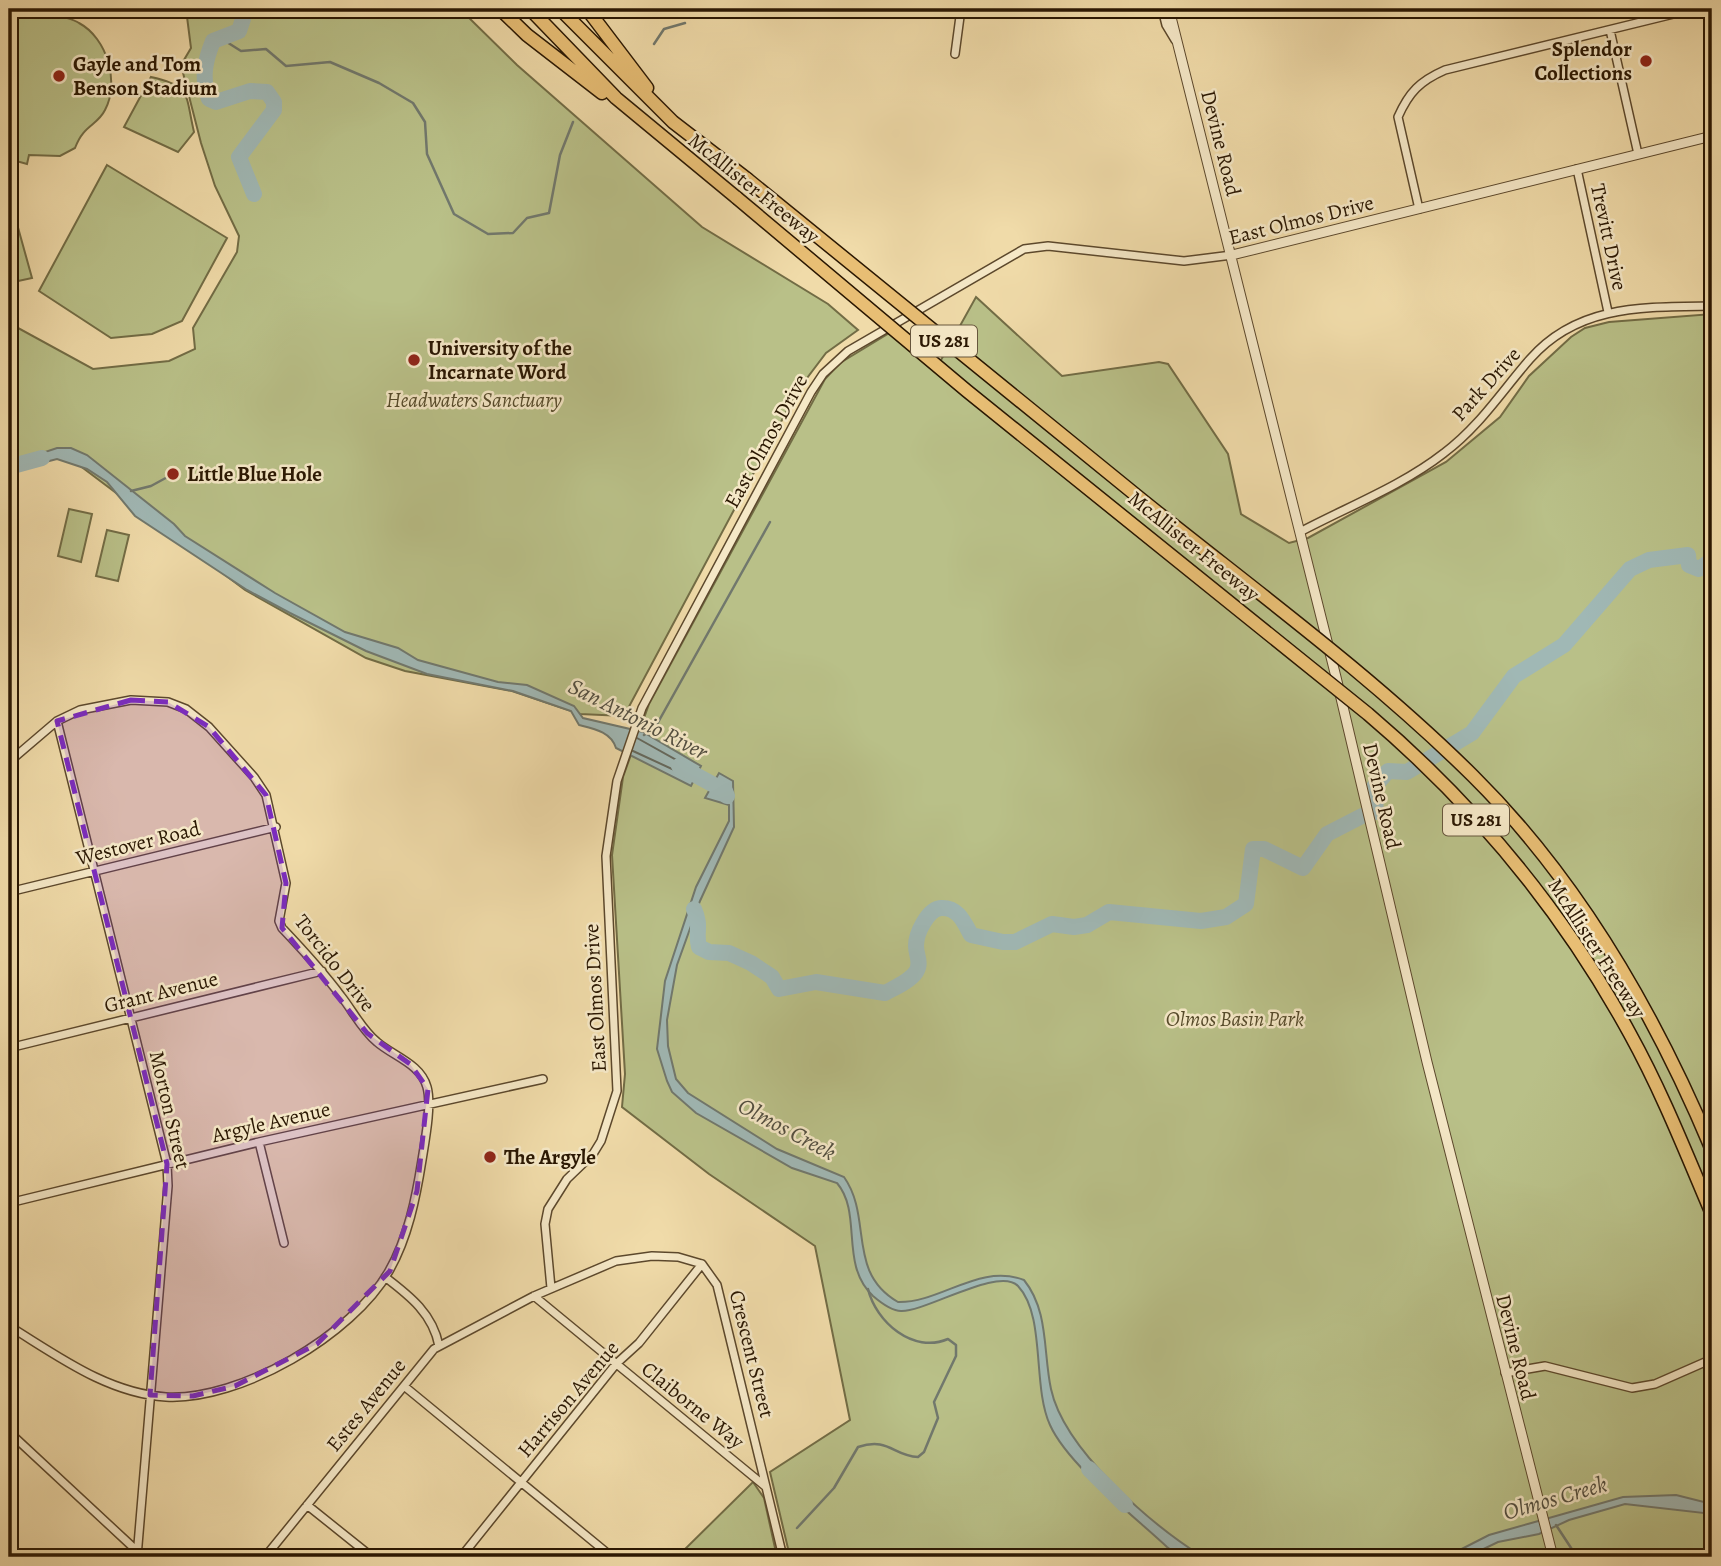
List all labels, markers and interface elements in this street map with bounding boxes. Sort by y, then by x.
place label: Splendor Collections [1534,35,1632,87]
place label: Gayle and Tom Benson Stadium [73,50,218,102]
marker: Splendor Collections [1638,53,1654,69]
marker: Gayle and Tom Benson Stadium [51,68,67,84]
street label: Devine Road [1194,87,1248,200]
street label: McAllister Freeway [682,126,826,250]
street label: Trevitt Drive [1584,181,1634,293]
street label: East Olmos Drive [1226,188,1376,252]
road number: US 281 [911,326,977,356]
place label: University of the Incarnate Word [428,334,572,386]
street label: Park Drive [1445,341,1527,427]
marker: University of the Incarnate Word [406,352,422,368]
street label: East Olmos Drive [718,369,814,513]
park label: Headwaters Sanctuary [386,386,562,414]
place label: Little Blue Hole [187,460,322,488]
marker: Little Blue Hole [165,466,181,482]
street label: McAllister Freeway [1122,484,1266,608]
water label: San Antonio River [563,671,714,768]
street label: Devine Road [1356,740,1408,853]
road number: US 281 [1443,804,1509,835]
street label: Westover Road [72,814,204,872]
street label: McAllister Freeway [1541,873,1653,1024]
street label: Torcido Drive [288,909,382,1017]
street label: East Olmos Drive [577,923,613,1073]
street label: Grant Avenue [101,964,221,1020]
park label: Olmos Basin Park [1166,1005,1304,1033]
street label: Morton Street [143,1048,197,1172]
water label: Olmos Creek [733,1090,841,1168]
street label: Argyle Avenue [208,1095,333,1149]
place label: The Argyle [504,1143,596,1171]
marker: The Argyle [482,1149,498,1165]
street label: Crescent Street [723,1287,781,1421]
street label: Devine Road [1489,1291,1543,1404]
street label: Harrison Avenue [511,1335,625,1463]
street label: Estes Avenue [320,1353,412,1457]
street label: Claiborne Way [636,1355,751,1456]
water label: Olmos Creek [1499,1468,1611,1528]

